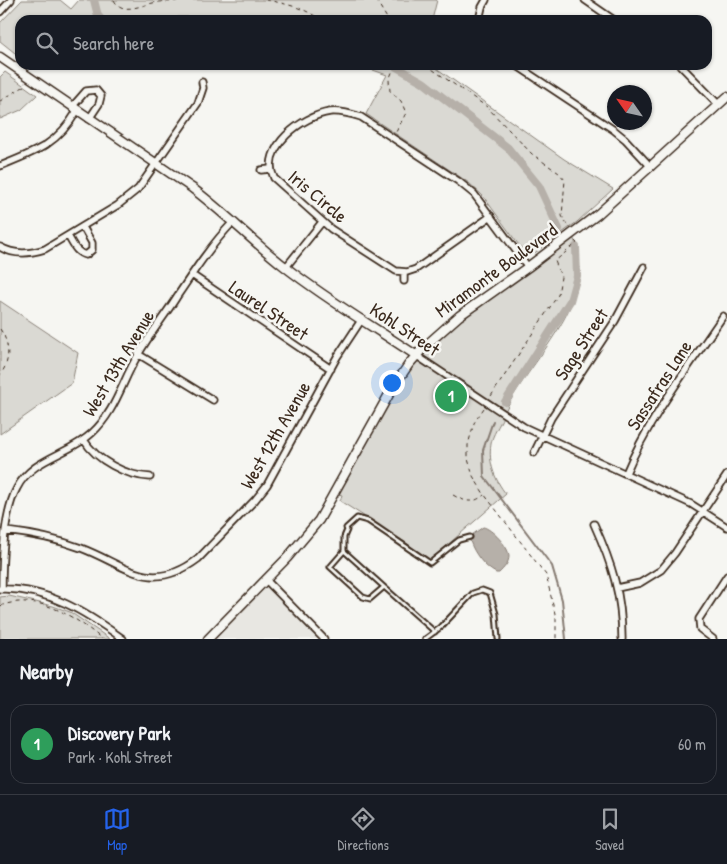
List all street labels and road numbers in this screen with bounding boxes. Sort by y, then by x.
street label: Iris Circle [283,164,353,229]
street label: Miramonte Boulevard [430,216,563,323]
street label: Laurel Street [224,274,314,346]
street label: Kohl Street [365,296,445,362]
street label: Sage Street [548,303,614,385]
street label: West 13th Avenue [76,305,160,421]
street label: Sassafras Lane [620,335,698,435]
street label: West 12th Avenue [234,376,317,494]

